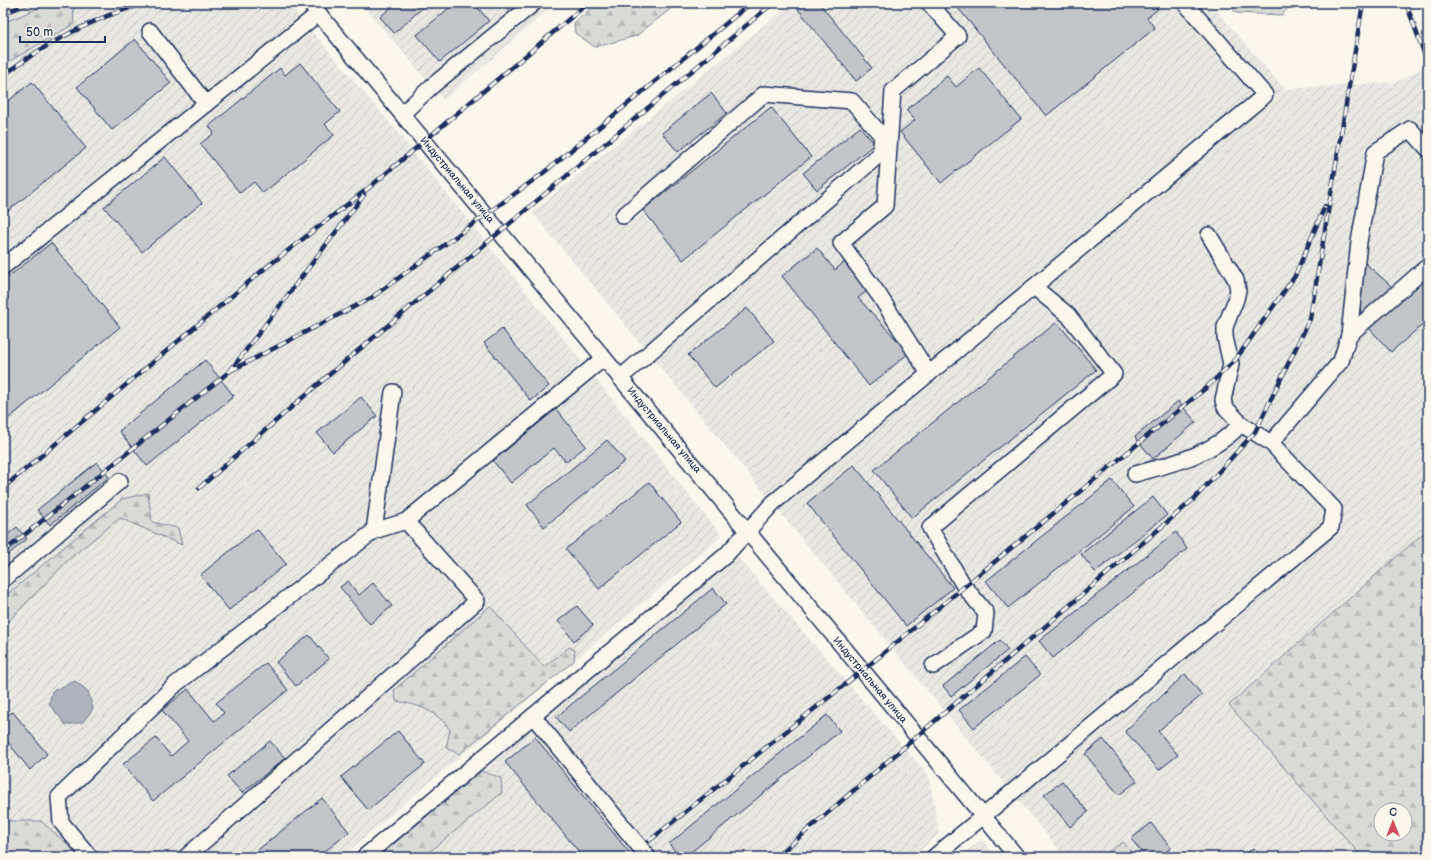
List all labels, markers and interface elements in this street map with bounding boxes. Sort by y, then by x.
scale bar [20,18,105,44]
text: 50 m [26,25,53,40]
street label: Индустриальная улица [418,135,497,226]
street label: Индустриальная улица [625,385,704,476]
street label: Индустриальная улица [831,635,910,726]
north arrow [1373,802,1413,842]
text: С [1389,806,1397,819]

